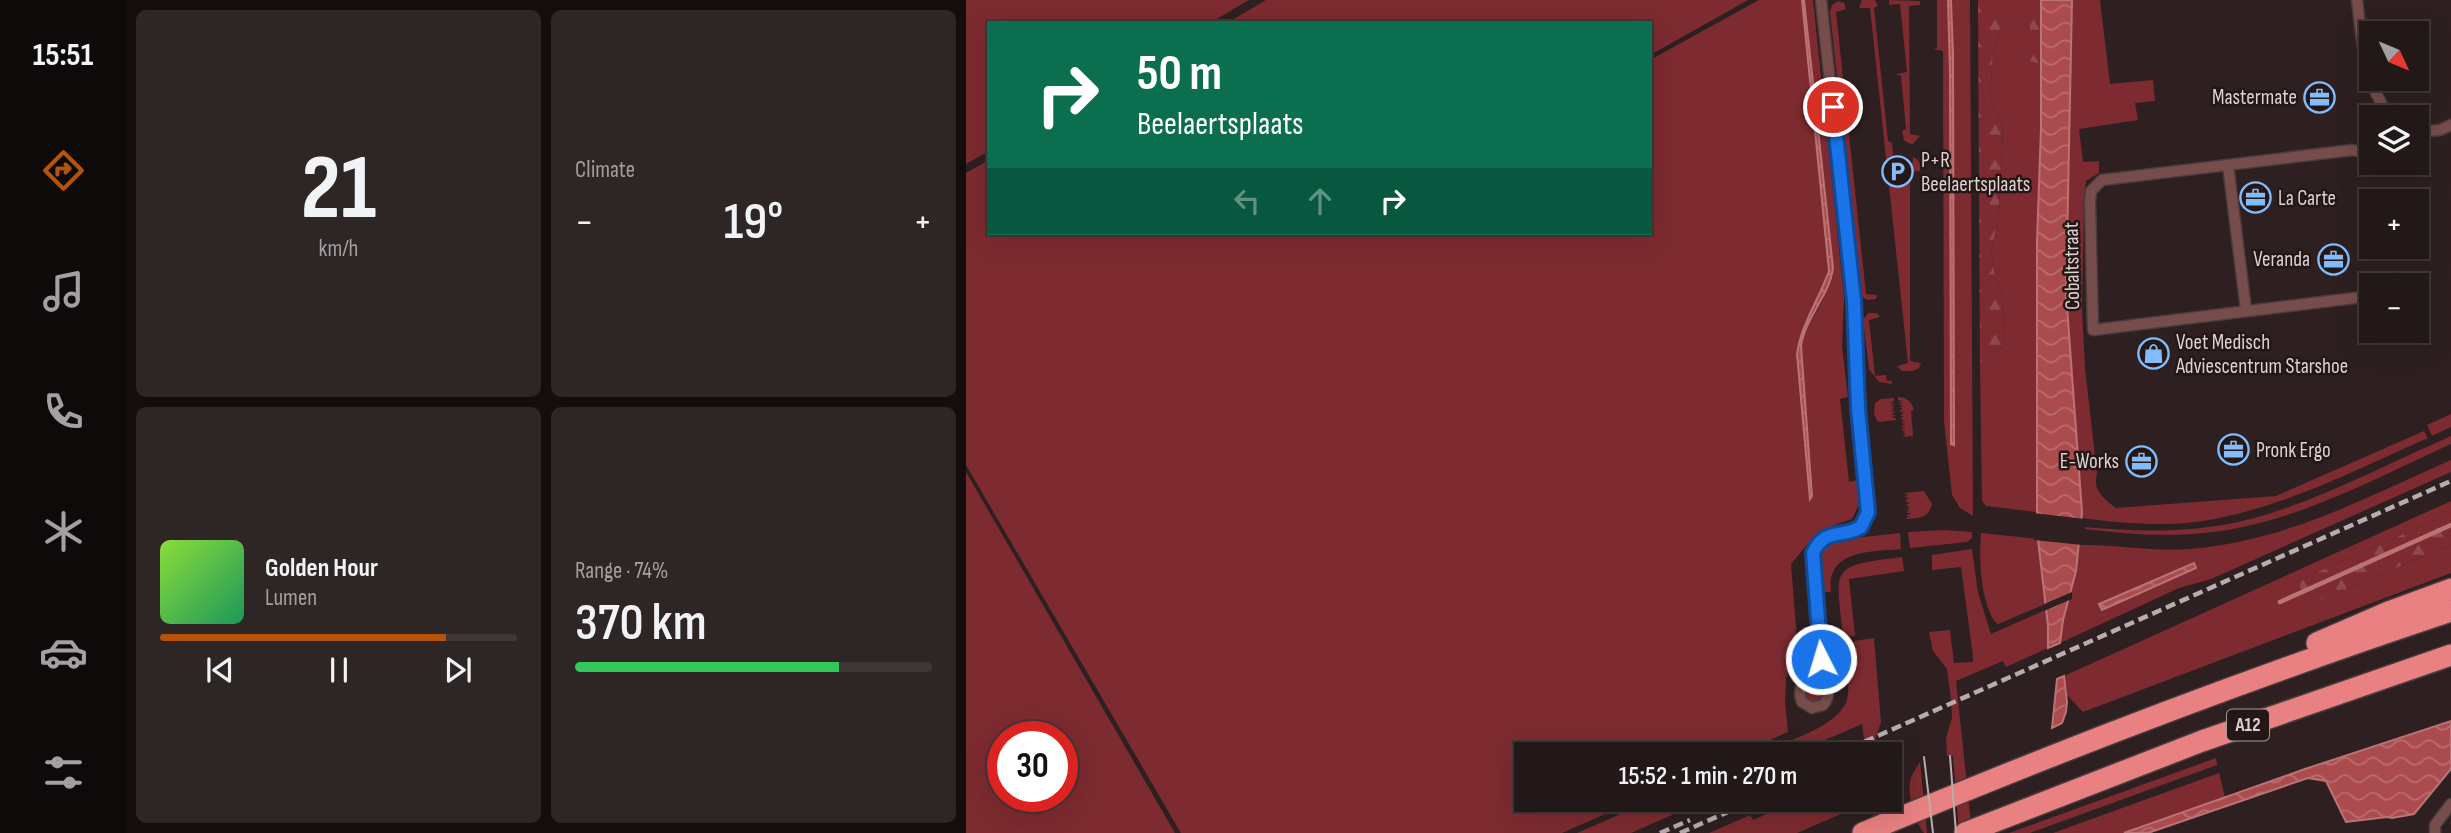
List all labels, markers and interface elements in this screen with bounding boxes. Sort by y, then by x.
north arrow [2359,21,2429,91]
map controls [2359,21,2429,343]
text: 15:51 [33,36,93,75]
text: 50 m [1137,45,1222,104]
icon: right [1022,49,1113,140]
pin [1803,77,1863,137]
office icon: Mastermate [2303,80,2337,114]
place label: Mastermate [2212,85,2297,110]
icon: arrive [1814,88,1852,126]
text: Beelaertsplaats [1137,105,1304,144]
button: layers [2359,105,2429,175]
text: 21 [301,135,376,244]
icon: directions [39,146,88,195]
place label: P+R Beelaertsplaats [1921,148,2030,197]
parking icon: P+R Beelaertsplaats [1881,155,1915,189]
text: Climate [575,156,635,184]
office icon: La Carte [2238,181,2272,215]
icon: left [1228,182,1266,220]
icon: ahead [1301,182,1339,220]
icon: right [1374,182,1412,220]
place label: La Carte [2278,186,2336,211]
button: + [2359,189,2429,259]
text: 19° [724,191,783,254]
text: − [575,200,594,245]
text: + [913,200,932,245]
street label: Cobaltstraat [2059,222,2085,310]
text: km/h [319,235,358,263]
office icon: Veranda [2316,242,2350,276]
place label: Veranda [2253,247,2310,272]
icon: music [39,267,88,316]
button: − [2359,273,2429,343]
place label: Voet Medisch Adviescentrum Starshoe [2175,330,2348,379]
shop icon: Voet Medisch Adviescentrum Starshoe [2136,337,2170,371]
icon: phone [39,387,88,436]
office icon: Pronk Ergo [2216,433,2250,467]
place label: Pronk Ergo [2256,438,2331,463]
office icon: E-Works [2125,444,2159,478]
place label: E-Works [2060,449,2119,474]
icon: climate [39,507,88,556]
text: Golden Hour [265,553,378,584]
text: Range · 74% [575,557,669,585]
text: Lumen [265,584,317,612]
text: 370 km [575,592,707,655]
position arrow [1784,622,1858,696]
icon: car [39,628,88,677]
icon: previous [201,651,239,689]
icon: pause [320,651,358,689]
icon: next [439,651,477,689]
road number: A12 [2227,710,2269,740]
speed limit sign: 30 [987,721,1078,812]
icon: filters [39,748,88,797]
text: 15:52 · 1 min · 270 m [1619,761,1797,792]

